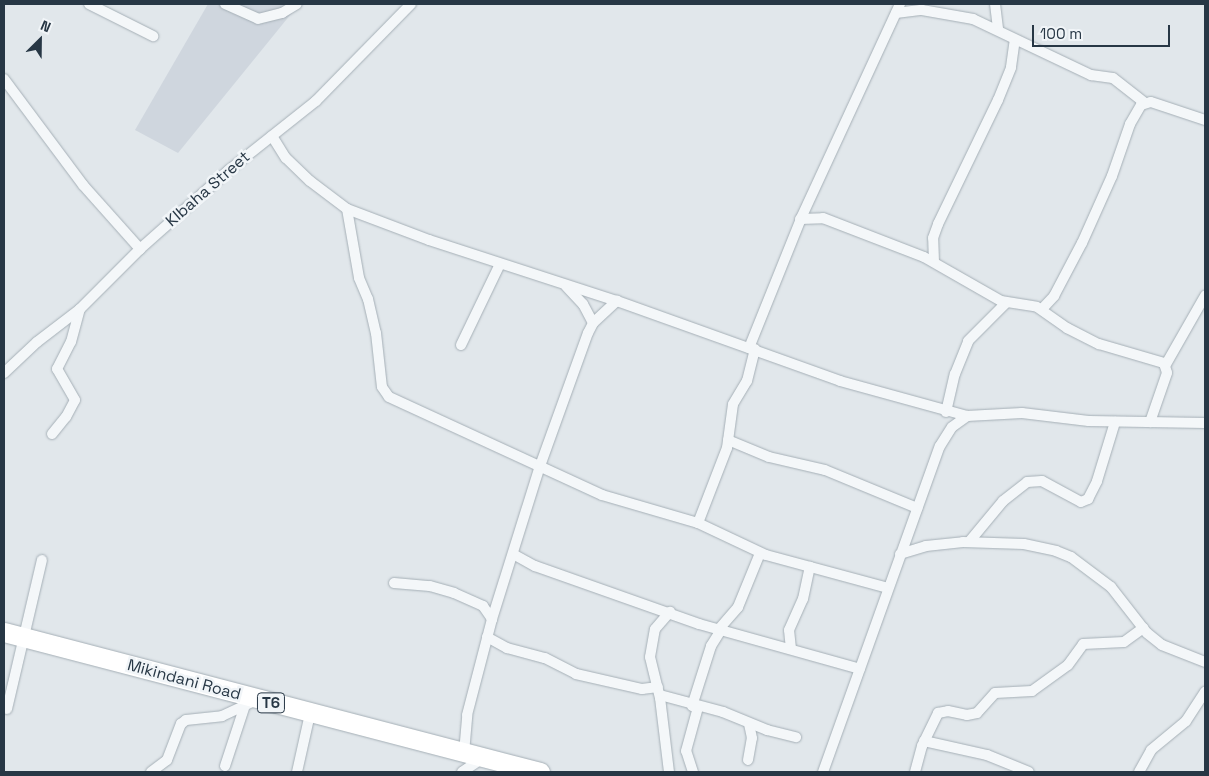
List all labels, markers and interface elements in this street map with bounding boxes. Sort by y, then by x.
north arrow [15,15,65,65]
scale bar [1034,15,1172,47]
text: N [38,16,54,36]
text: 100 m [1040,24,1082,43]
street label: KIbaha Street [162,147,254,231]
street label: Mikindani Road [125,656,243,704]
road number: T6 [256,690,286,716]

